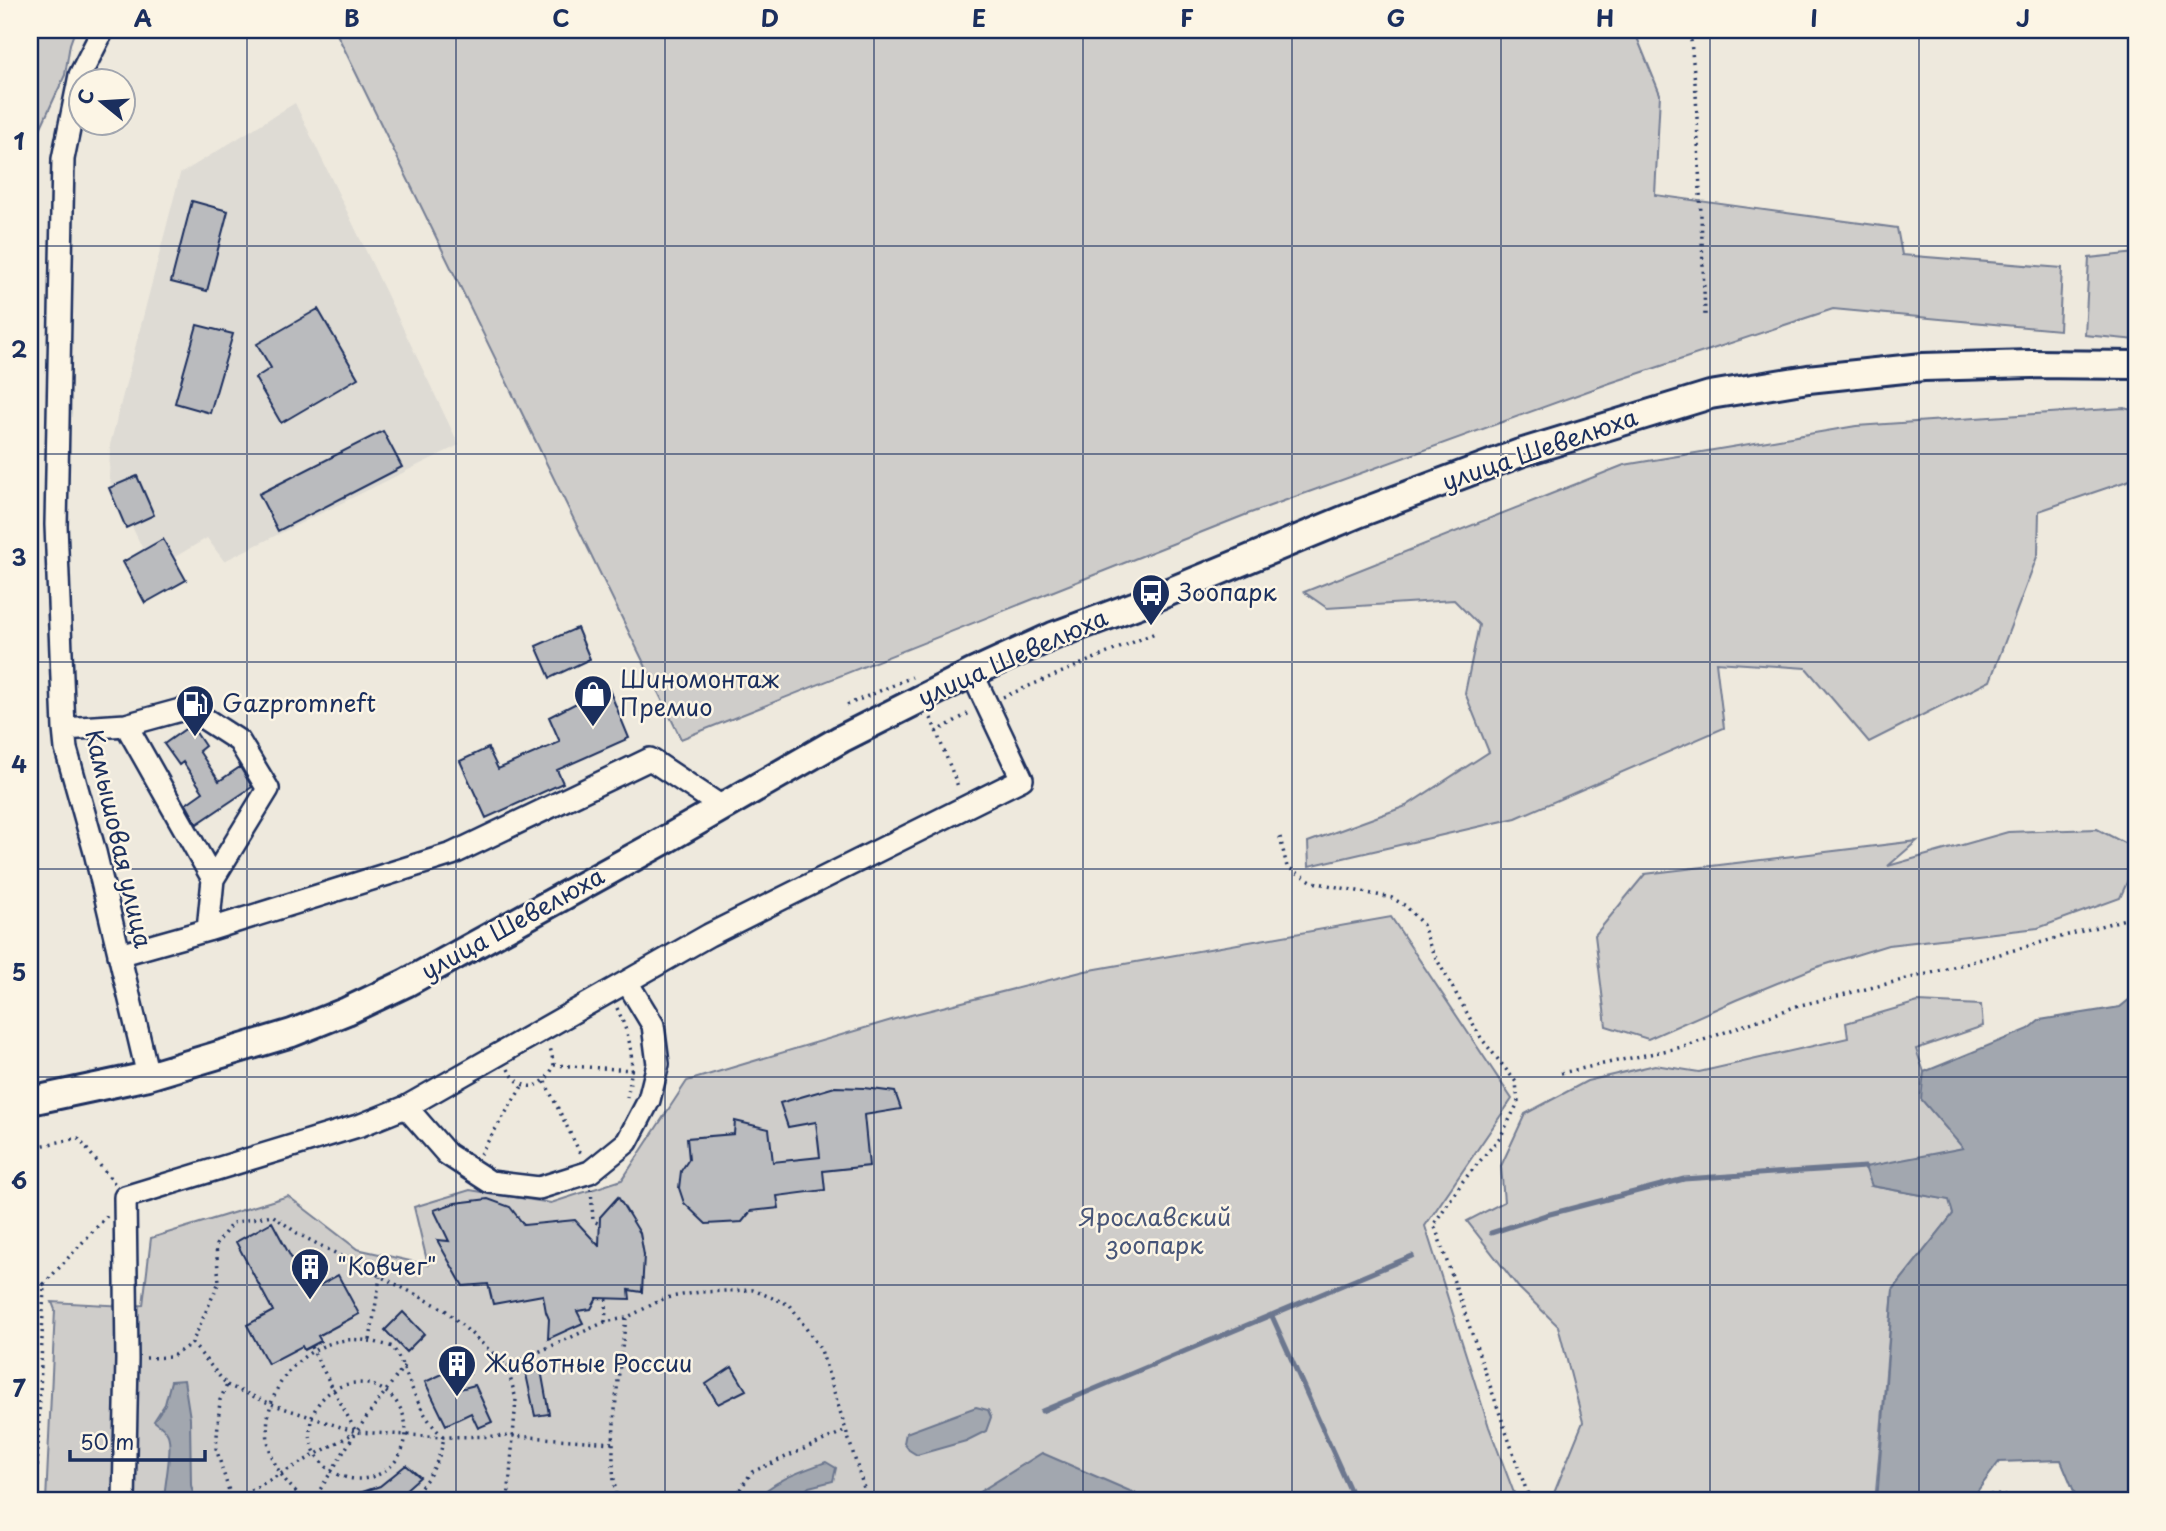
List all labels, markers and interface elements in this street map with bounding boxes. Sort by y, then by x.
text: A [134,0,152,35]
text: B [344,0,360,35]
text: C [552,0,570,35]
text: D [761,0,779,35]
text: E [972,0,986,35]
text: F [1180,0,1194,35]
text: G [1387,0,1405,35]
text: H [1596,0,1614,35]
text: I [1810,0,1818,35]
text: J [2016,0,2030,35]
north arrow [66,66,136,136]
text: С [69,85,100,108]
text: 1 [14,123,25,158]
text: 2 [11,331,27,366]
street label: улица Шевелюха [1437,398,1642,498]
text: 3 [11,539,27,574]
bus stop icon: Зоопарк [1130,572,1172,627]
place label: Зоопарк [1177,573,1278,609]
street label: улица Шевелюха [911,598,1113,714]
place label: Шиномонтаж Премио [620,660,779,724]
shop icon: Шиномонтаж Премио [572,673,614,728]
fuel station icon: Gazpromneft [174,683,216,738]
place label: Gazpromneft [222,684,376,720]
street label: Камышовая улица [77,726,163,951]
text: 4 [11,746,27,781]
street label: улица Шевелюха [414,857,611,988]
text: 5 [12,954,26,989]
text: 6 [11,1162,27,1197]
park label: Ярославский зоопарк [1078,1198,1231,1262]
building icon: "Ковчег" [289,1246,331,1301]
place label: "Ковчег" [337,1247,437,1283]
building icon: Животные России [436,1343,478,1398]
place label: Животные России [484,1344,692,1380]
text: 7 [12,1370,26,1405]
scale bar [70,1419,205,1463]
text: 50 m [80,1425,134,1457]

